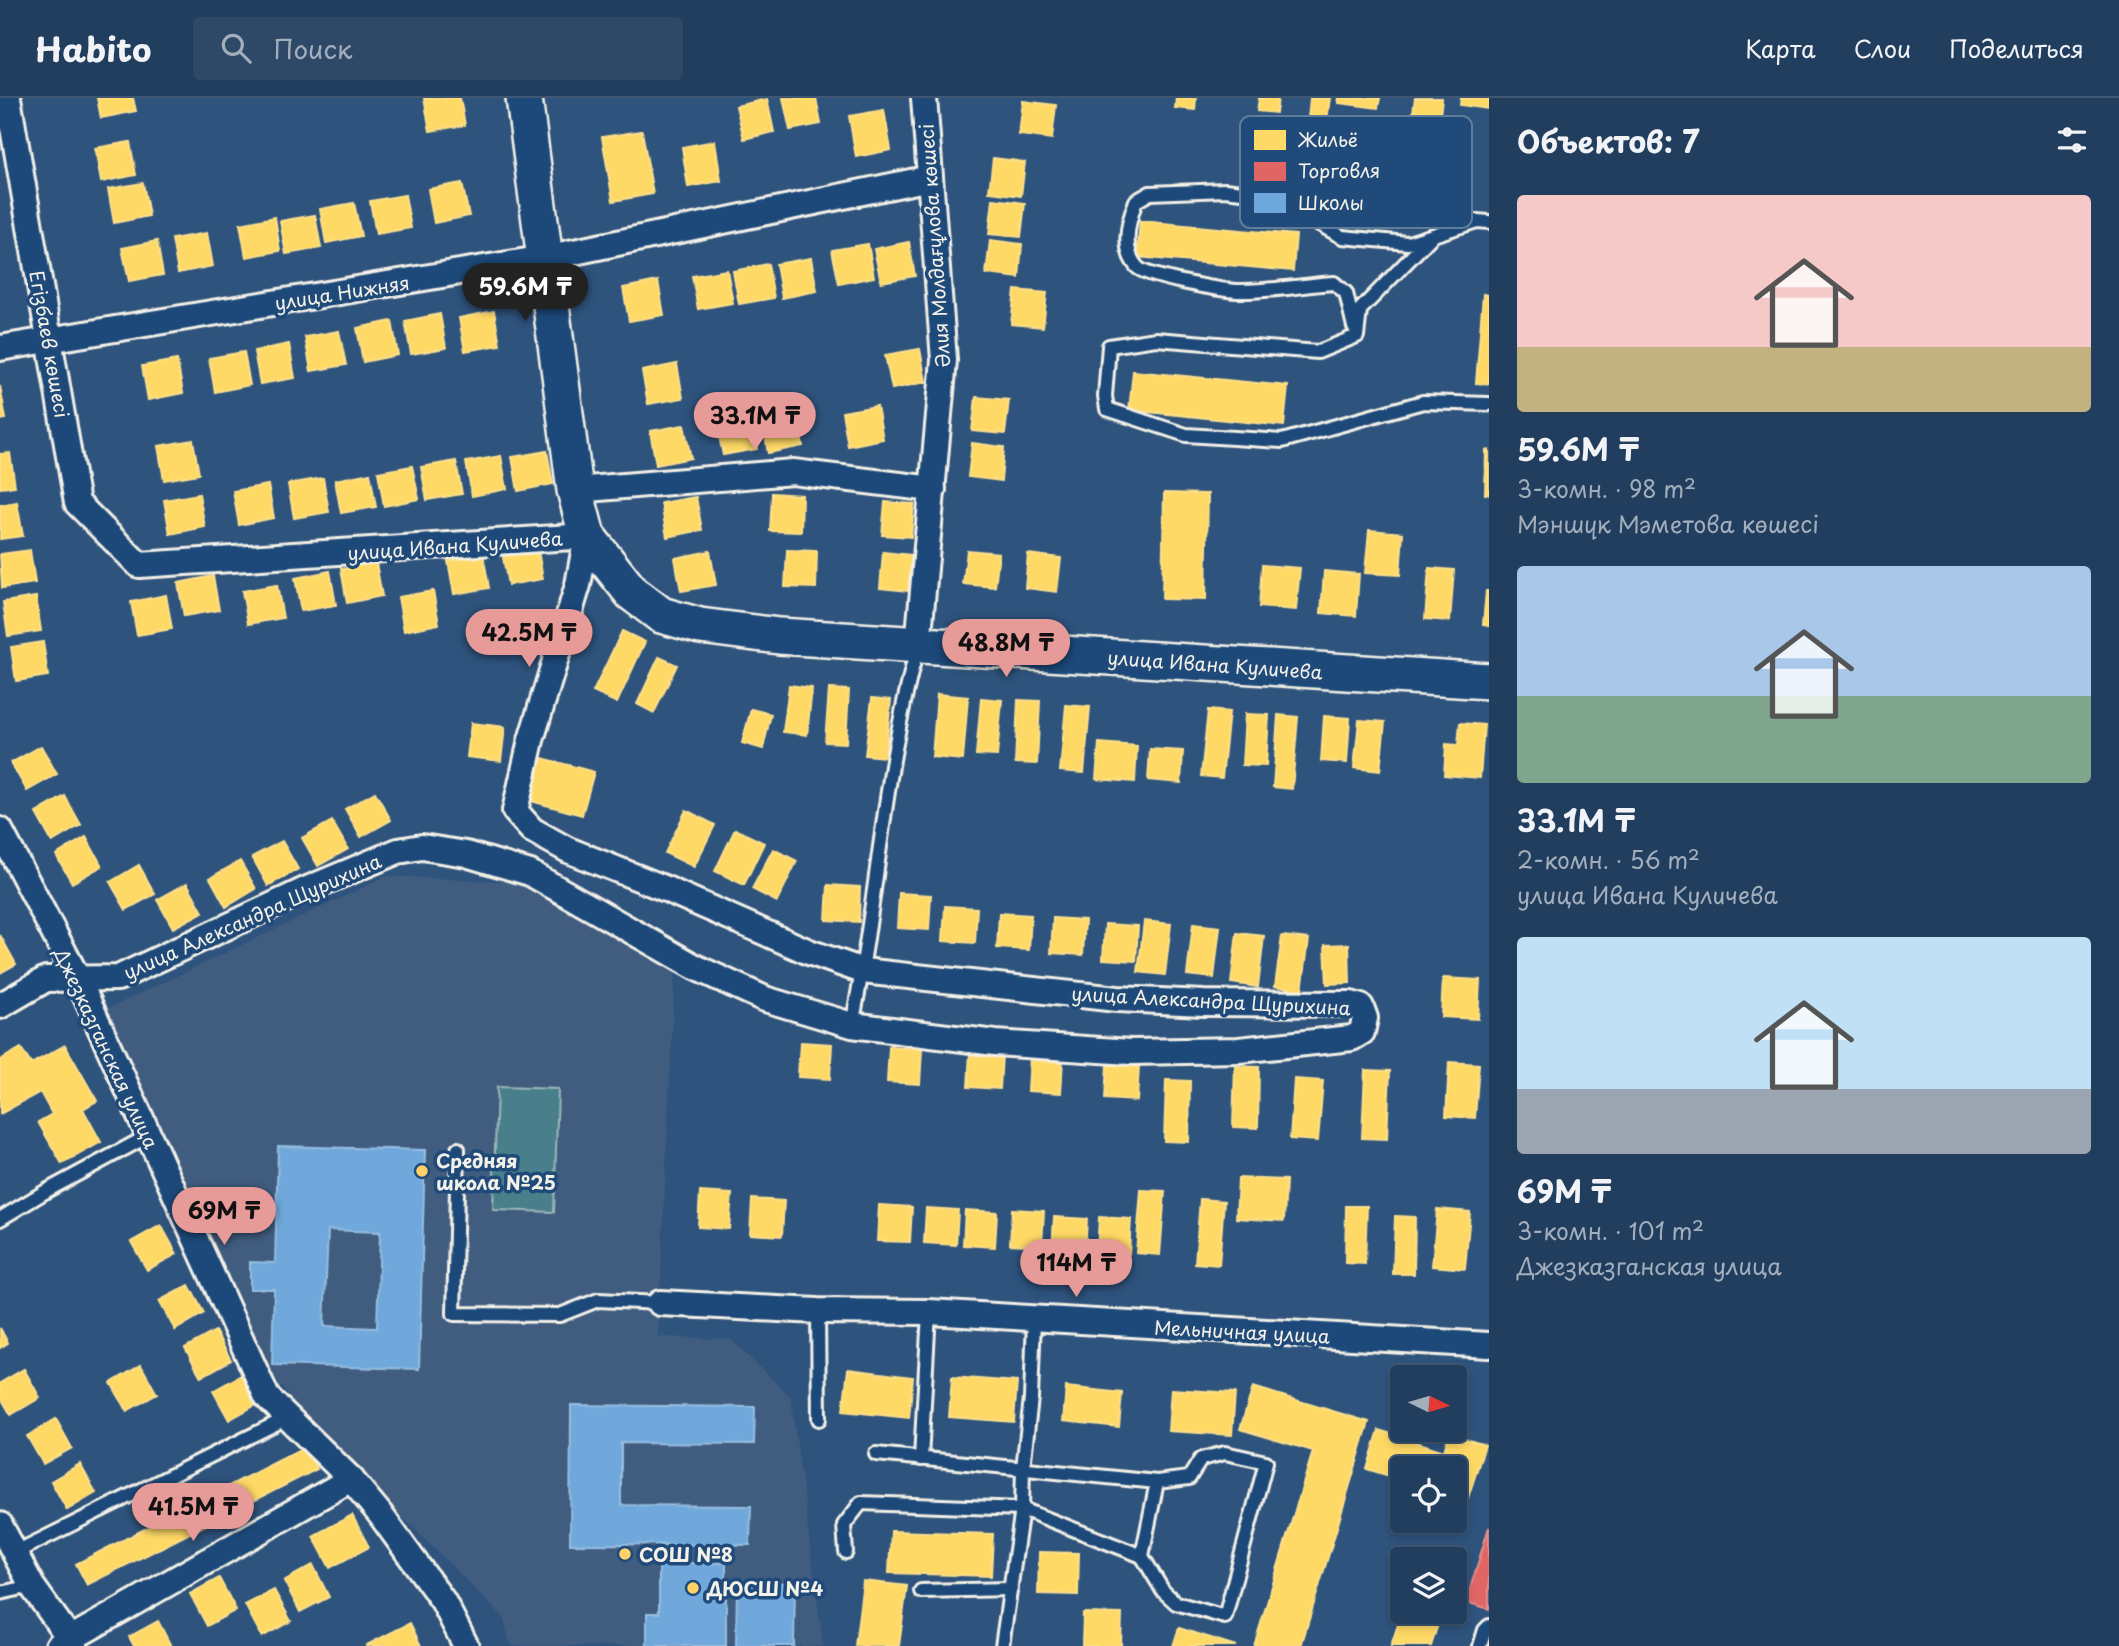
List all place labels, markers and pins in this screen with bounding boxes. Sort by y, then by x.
pin: 59.6M ₸ [460,264,590,323]
pin: 33.1M ₸ [690,392,820,452]
pin: 42.5M ₸ [464,610,594,669]
pin: 48.8M ₸ [941,620,1071,679]
place label: Средняя школа №25 [436,1146,556,1196]
marker: Средняя школа №25 [414,1163,430,1179]
pin: 69M ₸ [175,1188,273,1247]
pin: 114M ₸ [1019,1240,1133,1299]
pin: 41.5M ₸ [128,1484,258,1543]
place label: СОШ №8 [639,1540,733,1568]
marker: СОШ №8 [617,1546,633,1562]
place label: ДЮСШ №4 [706,1574,823,1602]
marker: ДЮСШ №4 [685,1580,701,1596]

